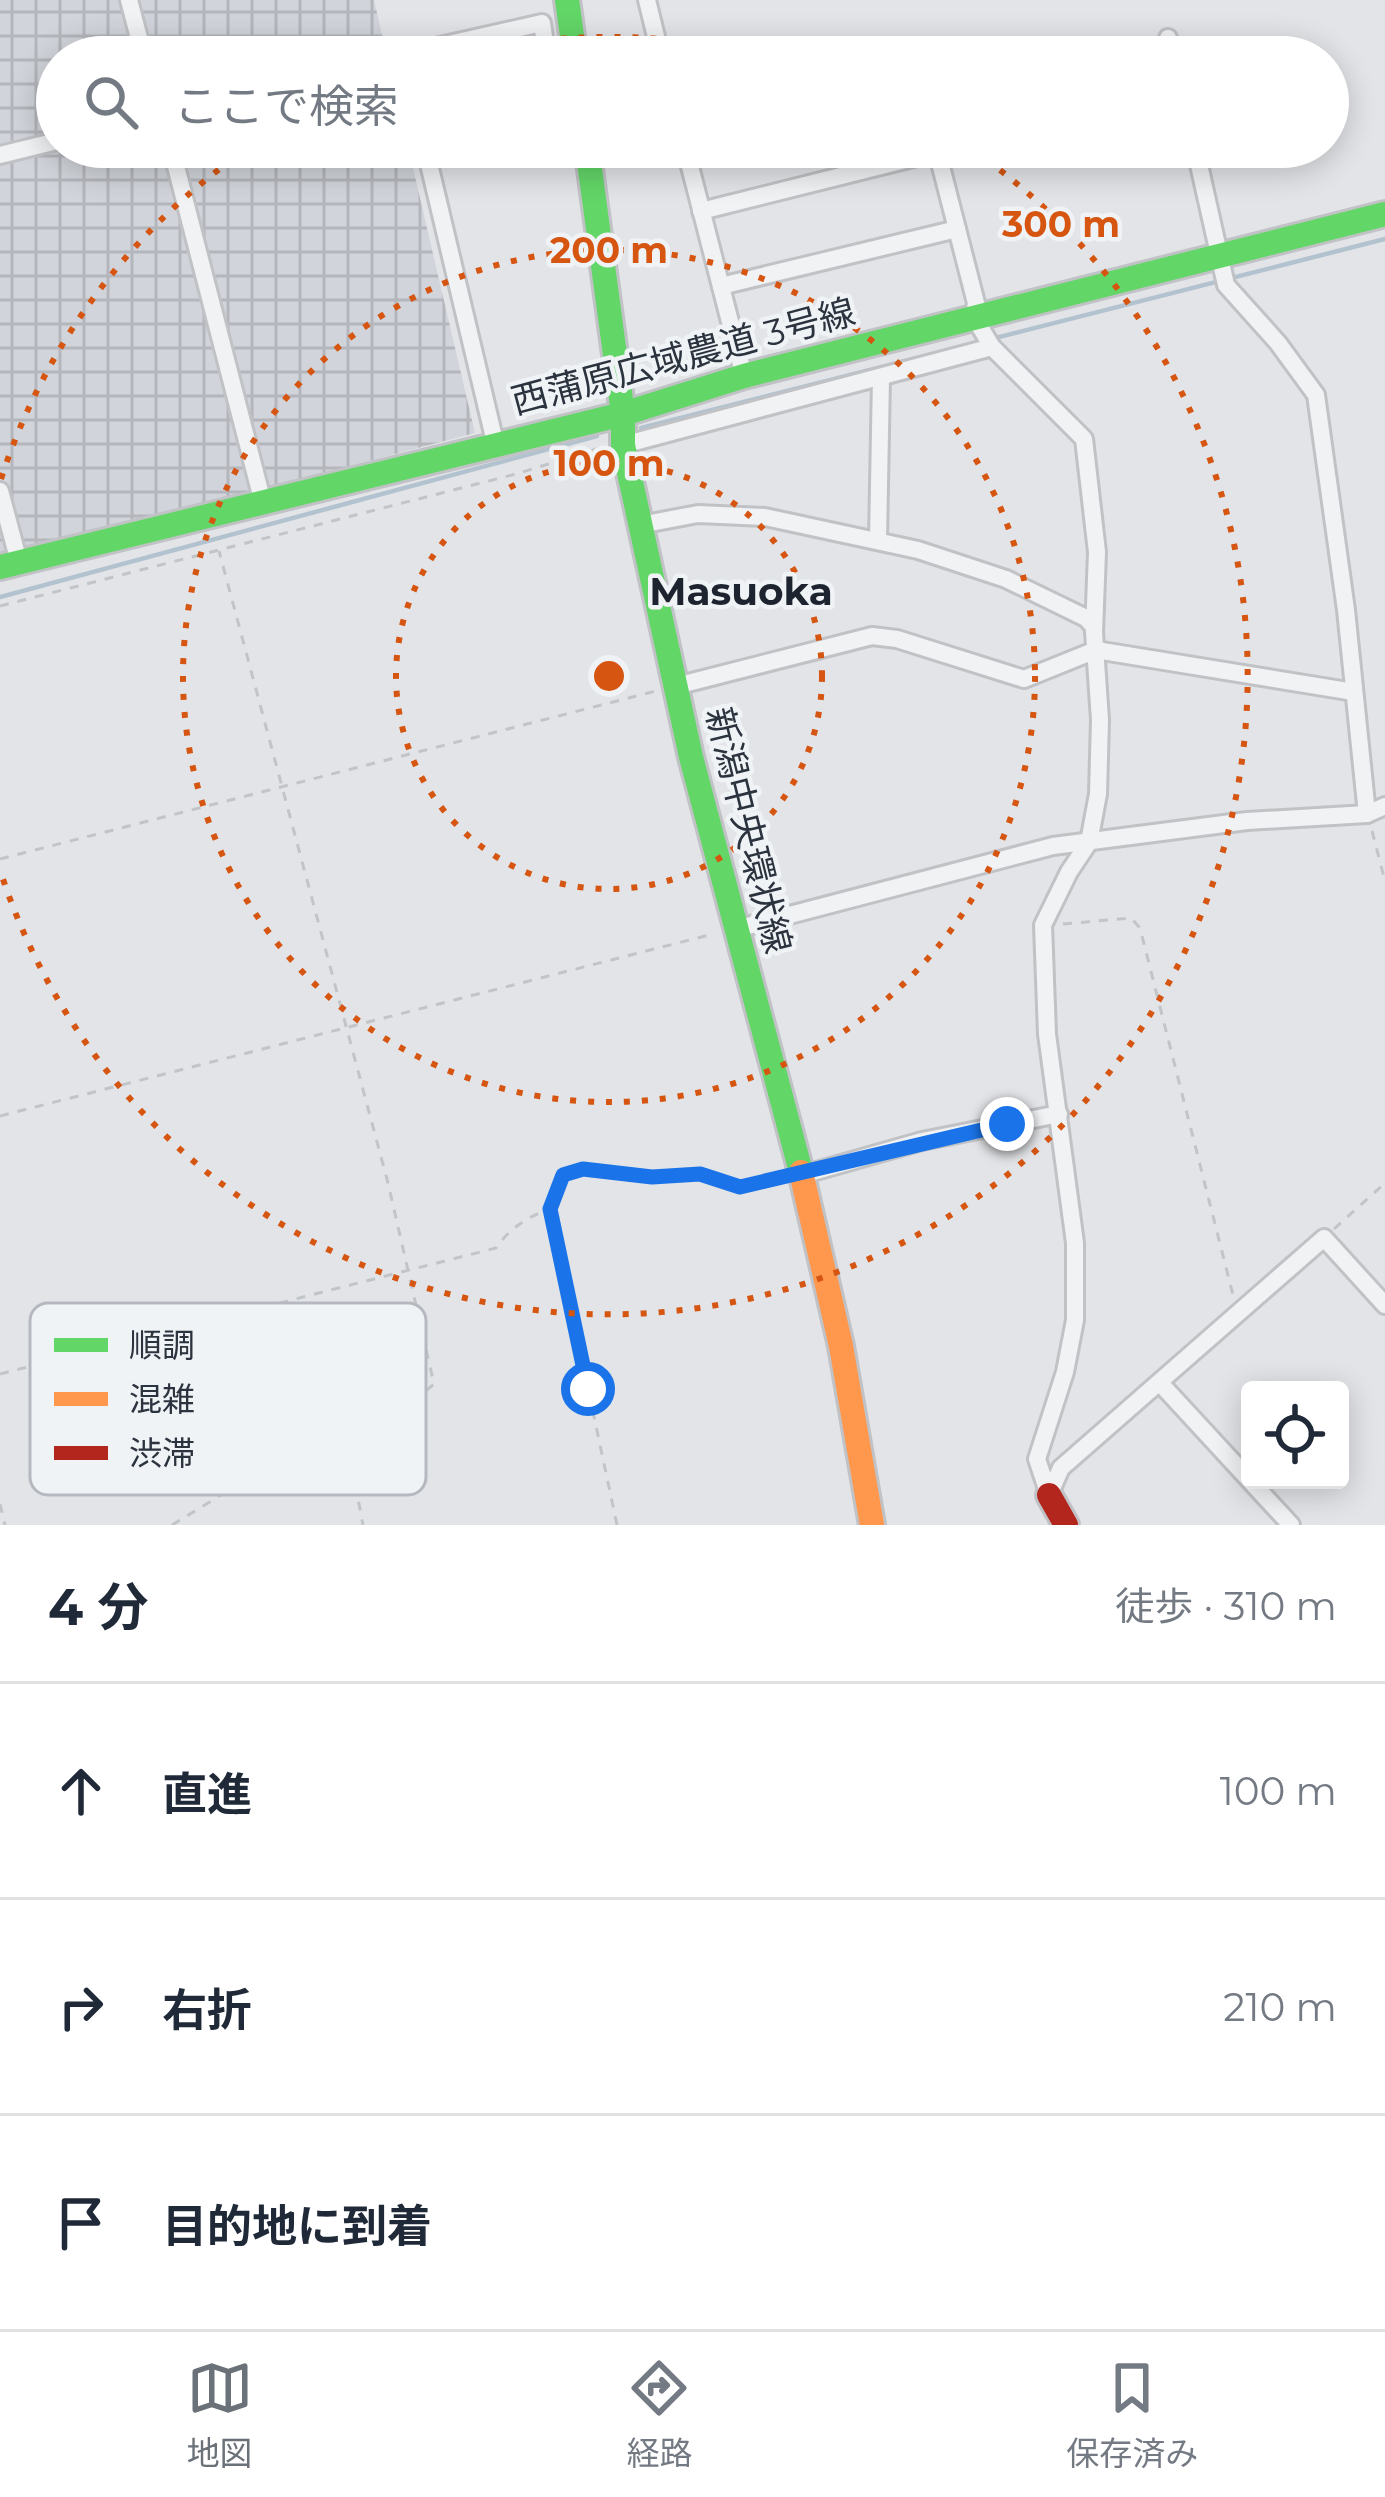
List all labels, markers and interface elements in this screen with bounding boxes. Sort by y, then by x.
search box [36,36,1349,168]
icon: search [78,69,144,135]
text: ここで検索 [174,78,399,133]
text: 300 m [1001,202,1120,246]
text: 200 m [550,228,668,272]
street label: 西蒲原広域農道 3号線 [506,289,860,423]
text: 100 m [554,441,664,485]
district label: Masuoka [649,567,833,615]
centre of rings [588,655,630,697]
street label: 新潟中央環状線 [697,702,801,958]
route end [980,1097,1034,1151]
legend [30,1303,426,1495]
text: 順調 [129,1325,195,1365]
route start [561,1362,615,1416]
text: 混雑 [129,1379,195,1419]
map controls [1241,1381,1349,1489]
button: locate [1241,1381,1349,1489]
text: 渋滞 [129,1433,195,1473]
text: 4 分 [48,1576,149,1638]
text: 徒歩 · 310 m [1115,1582,1337,1630]
icon: ahead [48,1758,114,1824]
text: 直進 [162,1766,252,1821]
text: 100 m [1220,1767,1337,1815]
icon: right [48,1974,114,2040]
text: 右折 [162,1982,252,2037]
text: 210 m [1223,1983,1337,2031]
icon: arrive [48,2190,114,2256]
text: 目的地に到着 [162,2198,432,2253]
tab: 地図 [187,2355,253,2475]
tab: 経路 [626,2355,692,2475]
tab: 保存済み [1066,2355,1198,2475]

